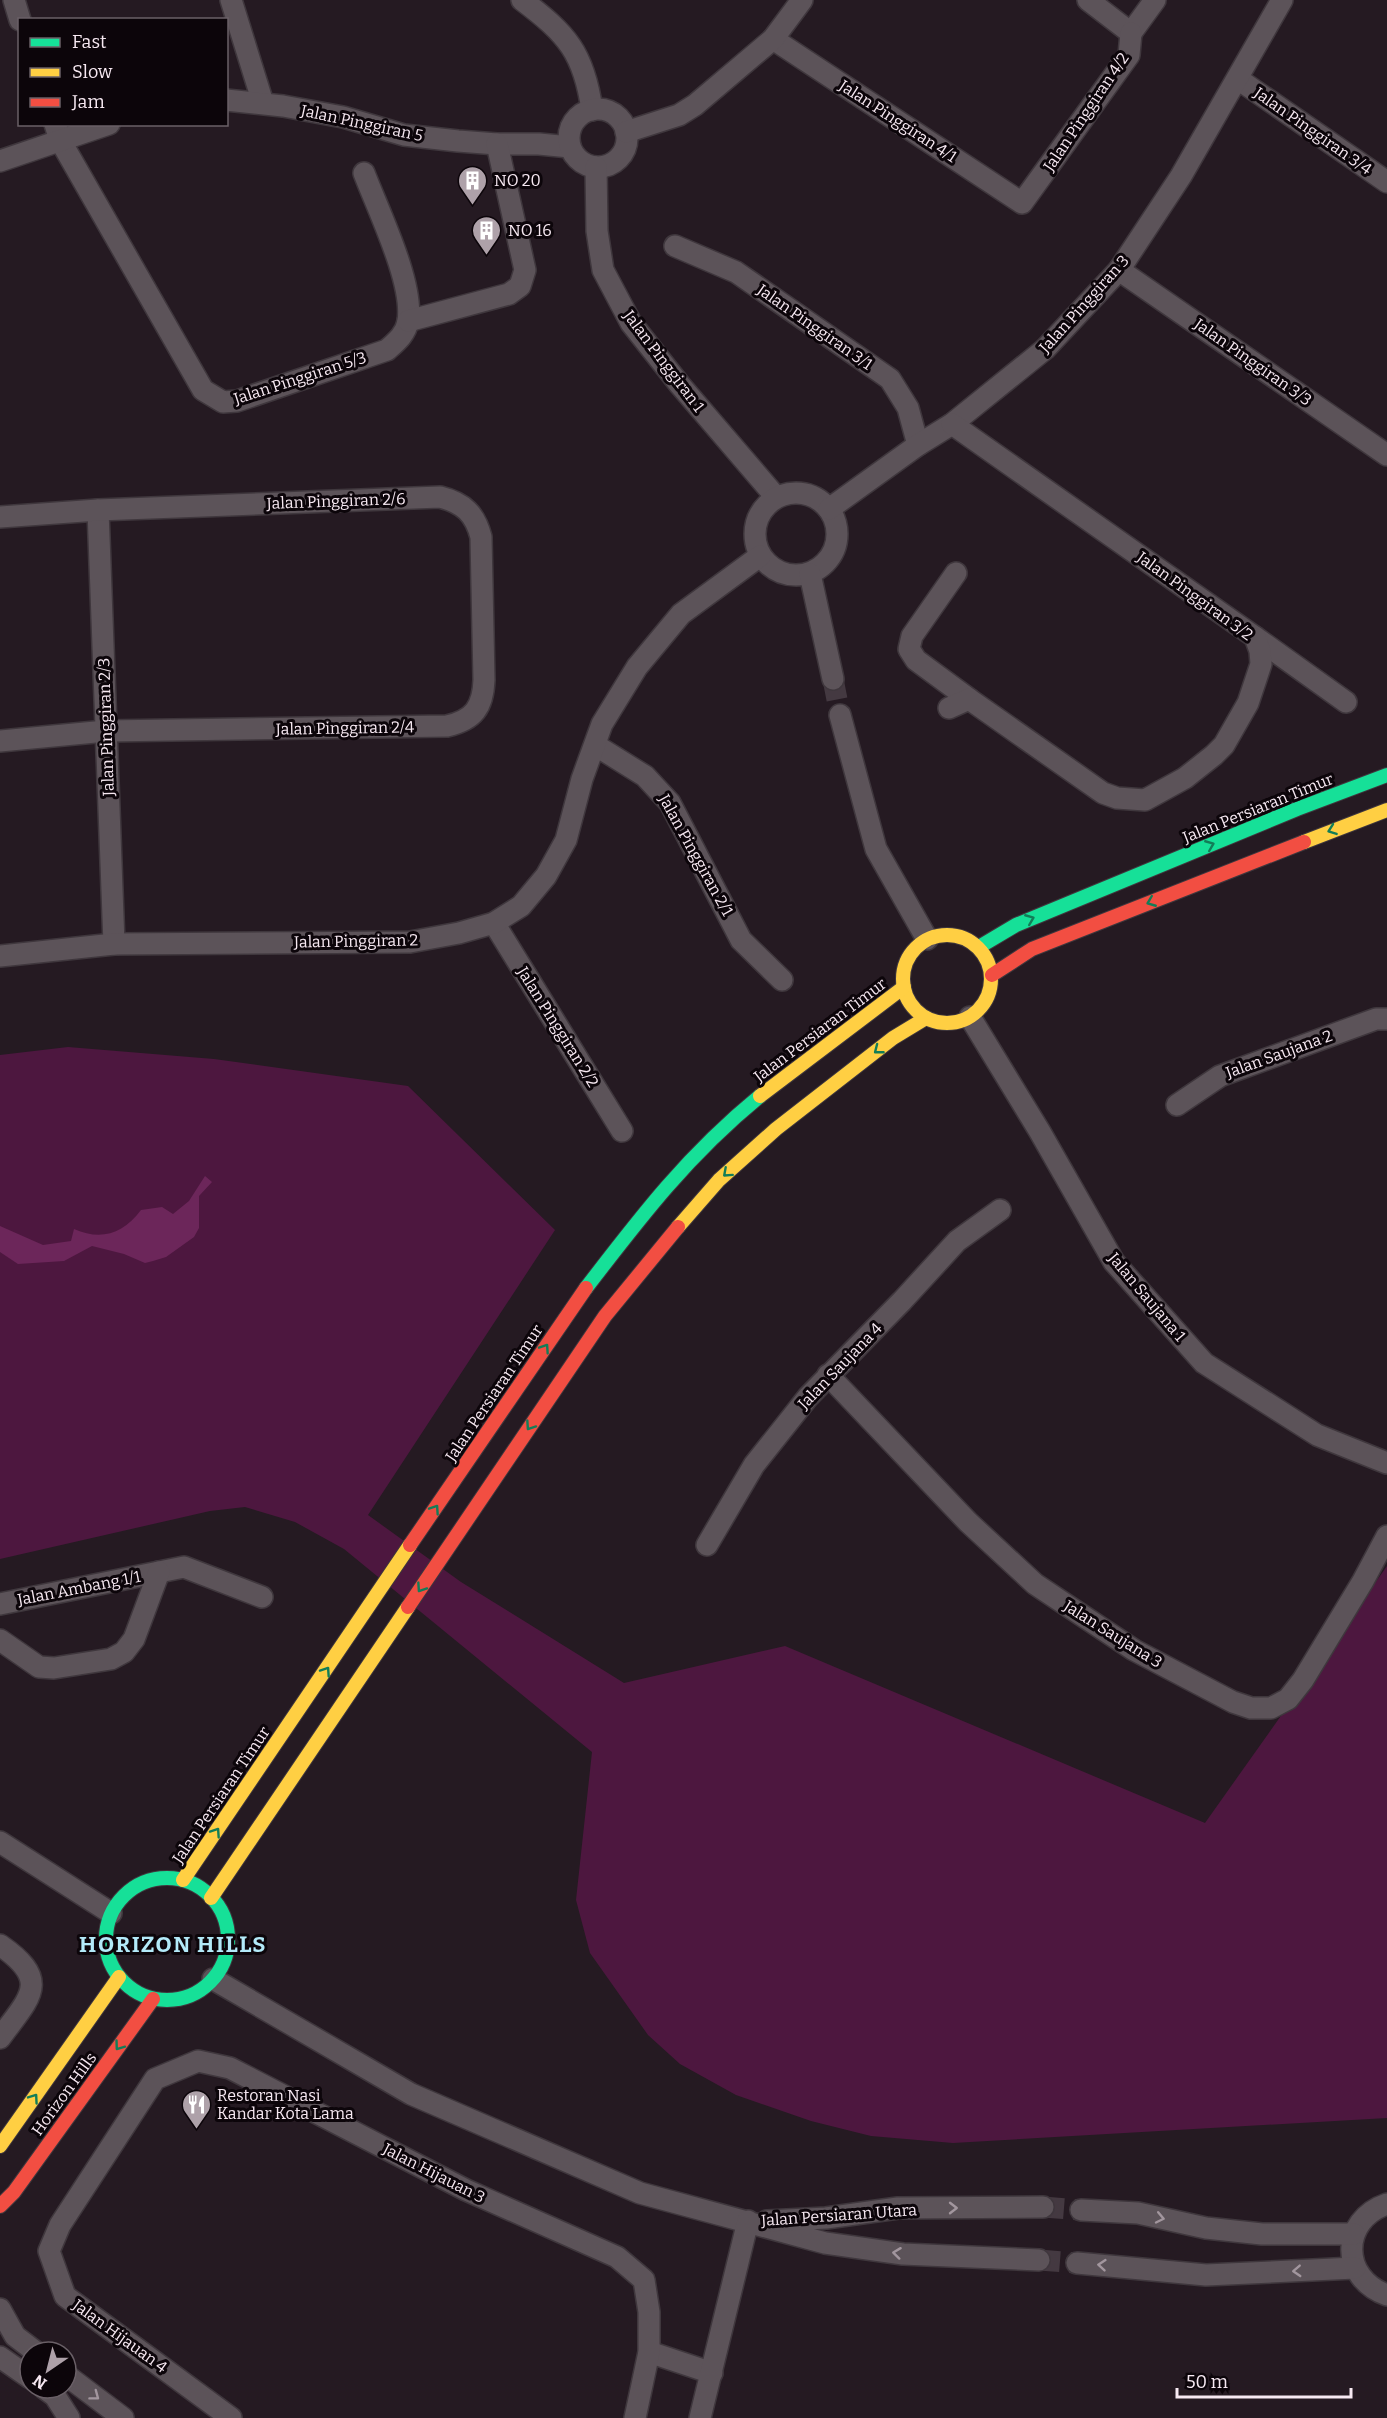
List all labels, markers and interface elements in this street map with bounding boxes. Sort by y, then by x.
legend [18,18,228,126]
text: Fast [72,31,107,53]
street label: Jalan Pinggiran 4/2 [1039,49,1133,176]
text: Slow [72,61,113,83]
street label: Jalan Pinggiran 4/1 [835,75,961,166]
street label: Jalan Pinggiran 3/4 [1250,83,1376,179]
text: Jam [71,91,105,113]
street label: Jalan Pinggiran 5 [298,101,425,145]
building icon: NO 20 [457,164,489,206]
place label: NO 20 [494,171,541,190]
building icon: NO 16 [471,214,503,256]
place label: NO 16 [508,221,552,240]
street label: Jalan Pinggiran 3 [1035,251,1133,357]
street label: Jalan Pinggiran 3/1 [753,280,877,374]
street label: Jalan Pinggiran 1 [619,306,709,416]
street label: Jalan Pinggiran 3/3 [1190,314,1315,410]
street label: Jalan Pinggiran 5/3 [230,348,369,409]
street label: Jalan Pinggiran 2/6 [265,489,406,513]
street label: Jalan Pinggiran 3/2 [1133,547,1257,644]
street label: Jalan Pinggiran 2/3 [94,657,118,798]
street label: Jalan Pinggiran 2/4 [274,717,415,739]
street label: Jalan Persiaran Timur [1179,769,1336,847]
street label: Jalan Pinggiran 2/1 [654,790,737,919]
one-way arrow [1327,823,1338,835]
one-way arrow [1204,840,1215,852]
one-way arrow [1146,895,1157,907]
one-way arrow [1024,914,1035,926]
street label: Jalan Pinggiran 2 [293,930,418,952]
street label: Jalan Pinggiran 2/2 [513,963,603,1091]
street label: Jalan Persiaran Timur [749,974,890,1087]
street label: Jalan Saujana 2 [1222,1026,1335,1082]
one-way arrow [873,1042,884,1053]
one-way arrow [723,1166,734,1177]
street label: Jalan Saujana 1 [1104,1248,1190,1346]
street label: Jalan Saujana 4 [793,1318,886,1414]
street label: Jalan Persiaran Timur [441,1321,547,1466]
one-way arrow [538,1344,549,1355]
one-way arrow [526,1419,537,1430]
one-way arrow [428,1505,439,1516]
street label: Jalan Ambang 1/1 [15,1567,143,1609]
one-way arrow [417,1581,428,1592]
street label: Jalan Saujana 3 [1059,1596,1166,1672]
one-way arrow [318,1666,329,1677]
street label: Jalan Persiaran Timur [168,1723,274,1868]
one-way arrow [209,1828,220,1839]
district label: HORIZON HILLS [79,1931,267,1958]
one-way arrow [115,2040,126,2051]
street label: Horizon Hills [28,2049,100,2139]
place label: Restoran Nasi Kandar Kota Lama [217,2086,354,2123]
restaurant icon: Restoran Nasi Kandar Kota Lama [180,2088,212,2130]
one-way arrow [27,2093,38,2104]
street label: Jalan Hijauan 3 [379,2139,488,2207]
street label: Jalan Persiaran Utara [759,2200,918,2230]
one-way arrow [949,2202,958,2214]
one-way arrow [1155,2211,1165,2224]
one-way arrow [892,2247,901,2260]
one-way arrow [1098,2259,1107,2272]
one-way arrow [1292,2264,1301,2277]
street label: Jalan Hijauan 4 [68,2295,171,2377]
north arrow [18,2340,78,2400]
scale bar [1177,2361,1351,2399]
text: N [29,2371,50,2393]
text: 50 m [1186,2371,1228,2393]
one-way arrow [88,2389,99,2400]

